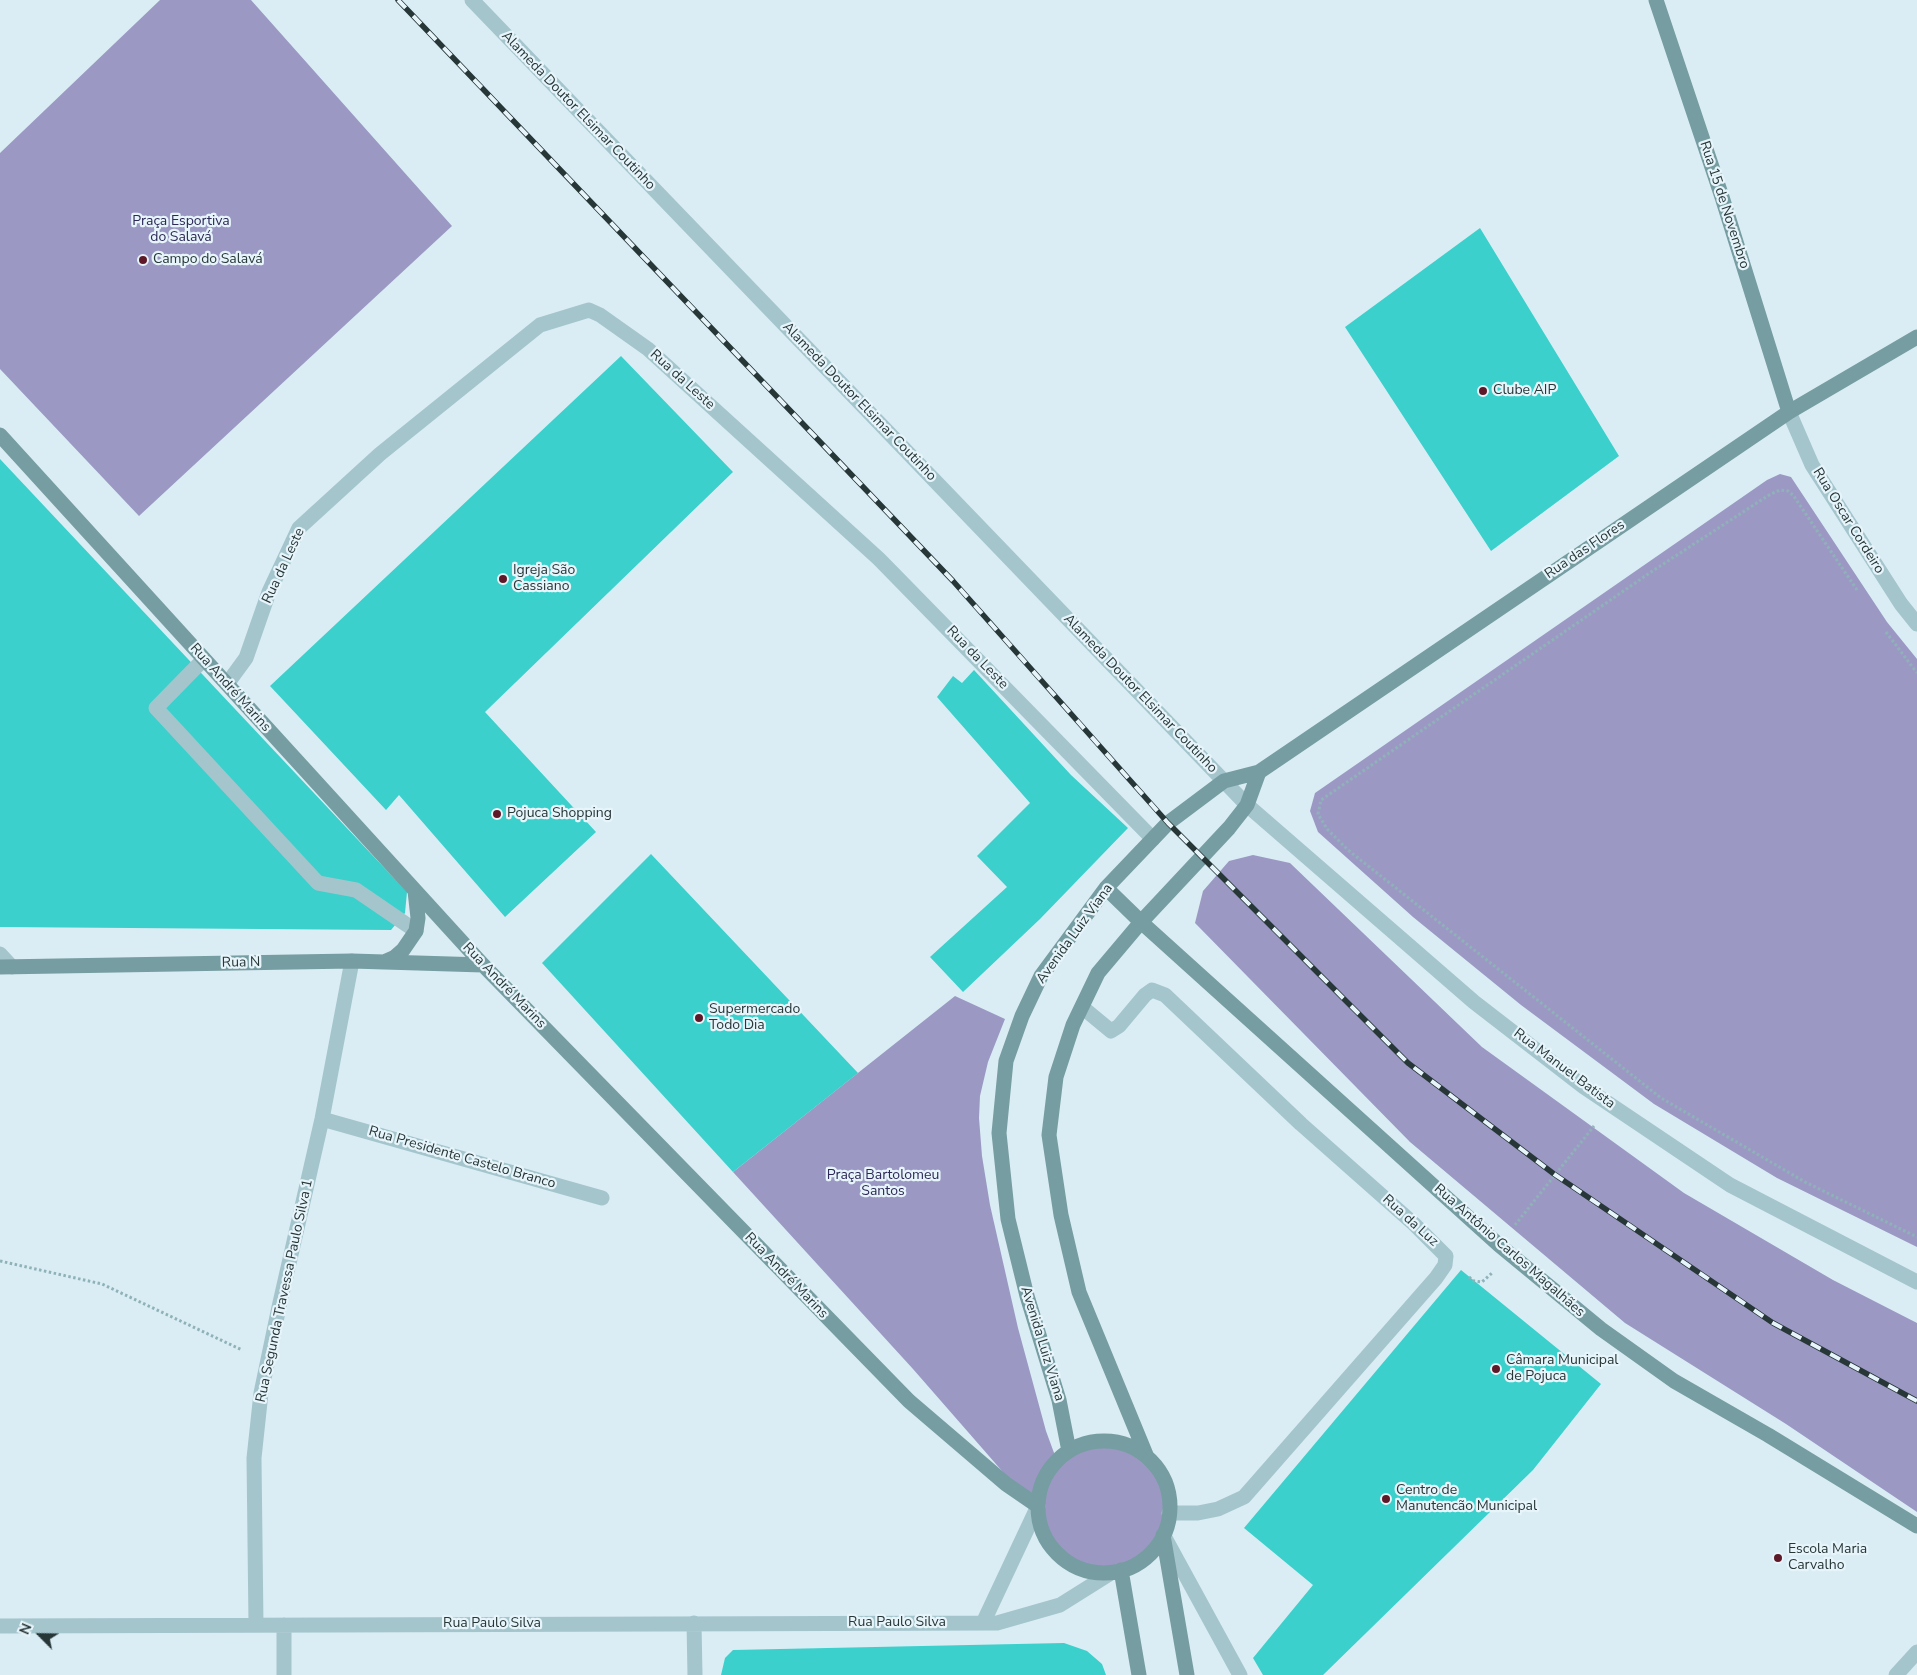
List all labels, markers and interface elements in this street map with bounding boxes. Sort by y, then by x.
street label: Alameda Doutor Elsimar Coutinho [498,28,658,194]
street label: Rua 15 de Novembro [1695,139,1753,271]
park label: Praça Esportiva do Salavá [132,214,230,246]
place label: Campo do Salavá [153,252,263,268]
marker: Campo do Salavá [137,254,149,266]
street label: Alameda Doutor Elsimar Coutinho [779,319,939,485]
street label: Rua da Leste [646,347,718,413]
place label: Clube AIP [1493,383,1556,399]
marker: Clube AIP [1477,385,1489,397]
street label: Rua Oscar Cordeiro [1809,465,1887,577]
street label: Rua das Flores [1542,517,1628,583]
street label: Rua da Leste [259,526,309,606]
place label: Igreja São Cassiano [513,563,575,596]
marker: Igreja São Cassiano [497,573,509,585]
street label: Alameda Doutor Elsimar Coutinho [1060,611,1220,777]
street label: Rua da Leste [943,623,1011,693]
street label: Rua André Marins [186,640,274,736]
place label: Pojuca Shopping [507,806,612,822]
marker: Pojuca Shopping [491,808,503,820]
street label: Avenida Luiz Viana [1033,881,1117,987]
street label: Rua André Marins [459,940,549,1032]
street label: Rua N [222,954,260,972]
place label: Supermercado Todo Dia [709,1002,800,1034]
marker: Supermercado Todo Dia [693,1012,705,1024]
street label: Rua Manuel Batista [1510,1025,1618,1113]
street label: Rua Presidente Castelo Branco [367,1123,557,1193]
park label: Praça Bartolomeu Santos [827,1168,939,1200]
street label: Rua Segunda Travessa Paulo Silva 1 [253,1178,317,1404]
street label: Rua Antônio Carlos Magalhães [1430,1181,1588,1321]
street label: Rua da Luz [1379,1192,1441,1250]
street label: Rua André Marins [741,1230,831,1322]
street label: Avenida Luiz Viana [1017,1285,1067,1403]
place label: Câmara Municipal de Pojuca [1506,1353,1618,1385]
marker: Câmara Municipal de Pojuca [1490,1363,1502,1375]
place label: Centro de Manutencão Municipal [1396,1483,1537,1515]
marker: Centro de Manutencão Municipal [1380,1493,1392,1505]
place label: Escola Maria Carvalho [1788,1542,1867,1574]
marker: Escola Maria Carvalho [1772,1552,1784,1564]
north arrow [15,1610,65,1660]
street label: Rua Paulo Silva [848,1615,946,1631]
street label: Rua Paulo Silva [443,1616,541,1632]
text: N [15,1620,37,1637]

